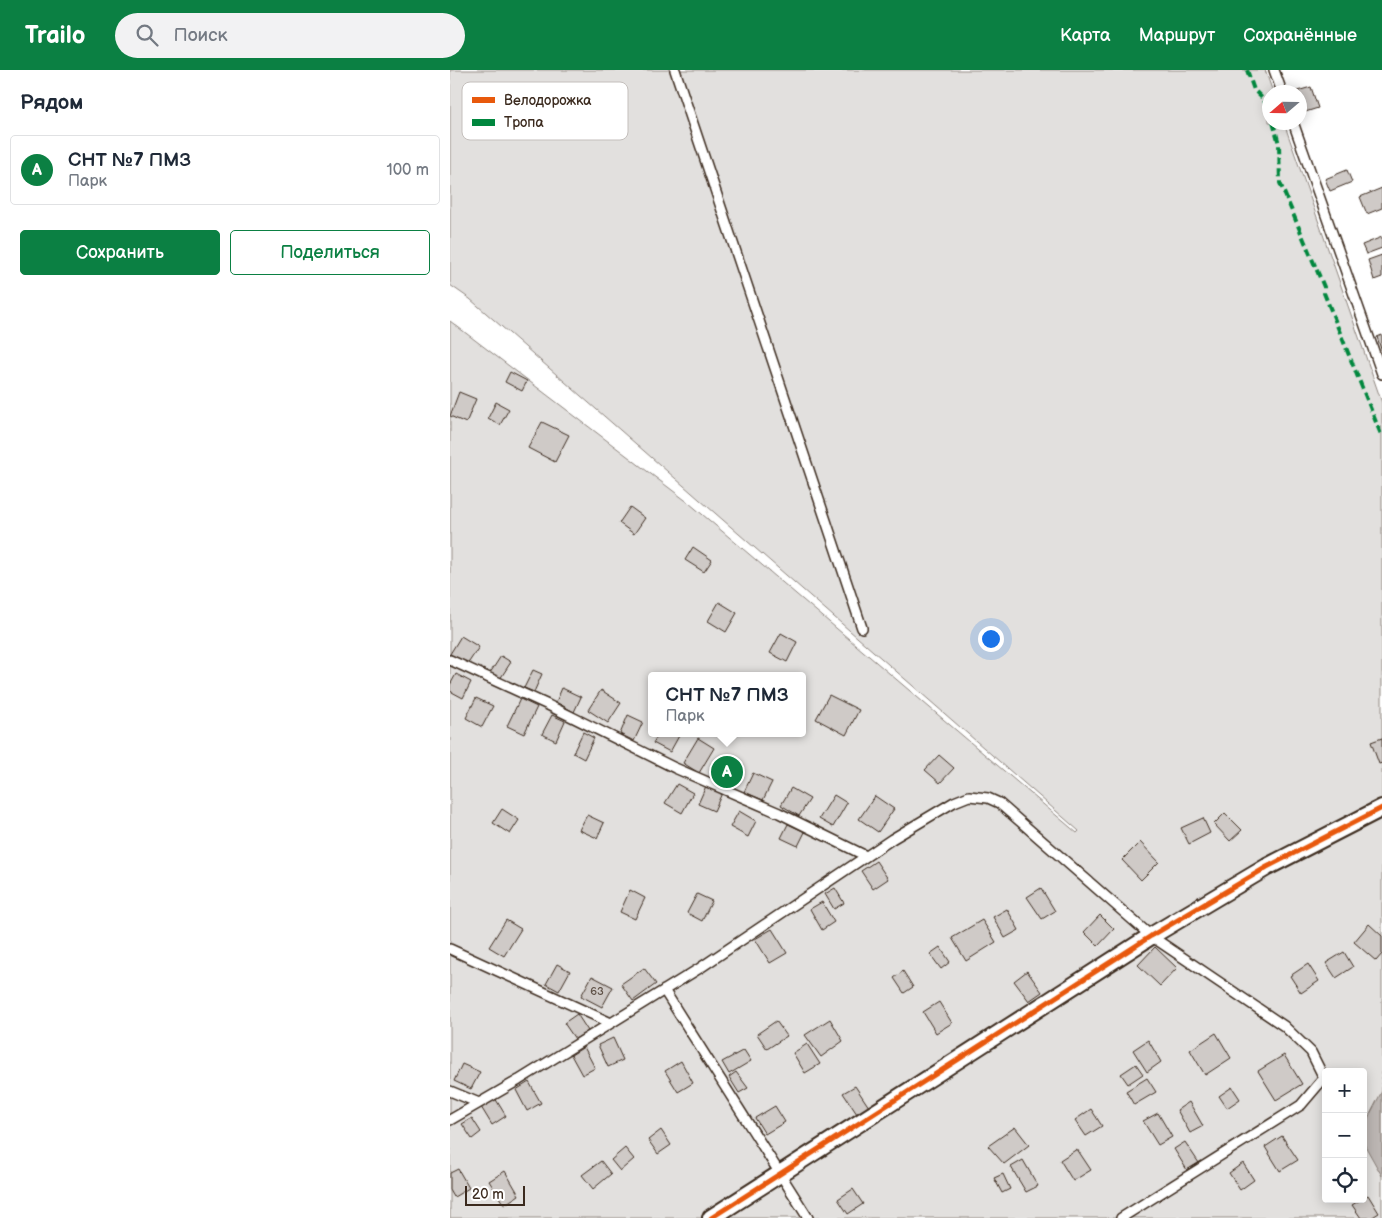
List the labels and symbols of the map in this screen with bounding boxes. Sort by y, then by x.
legend [462,82,628,140]
north arrow [1262,85,1307,130]
text: Велодорожка [504,92,592,109]
text: Тропа [504,114,544,131]
your location [978,626,1004,652]
pin: A [711,753,743,791]
house number: 63 [590,985,604,998]
scale bar [465,1183,525,1206]

